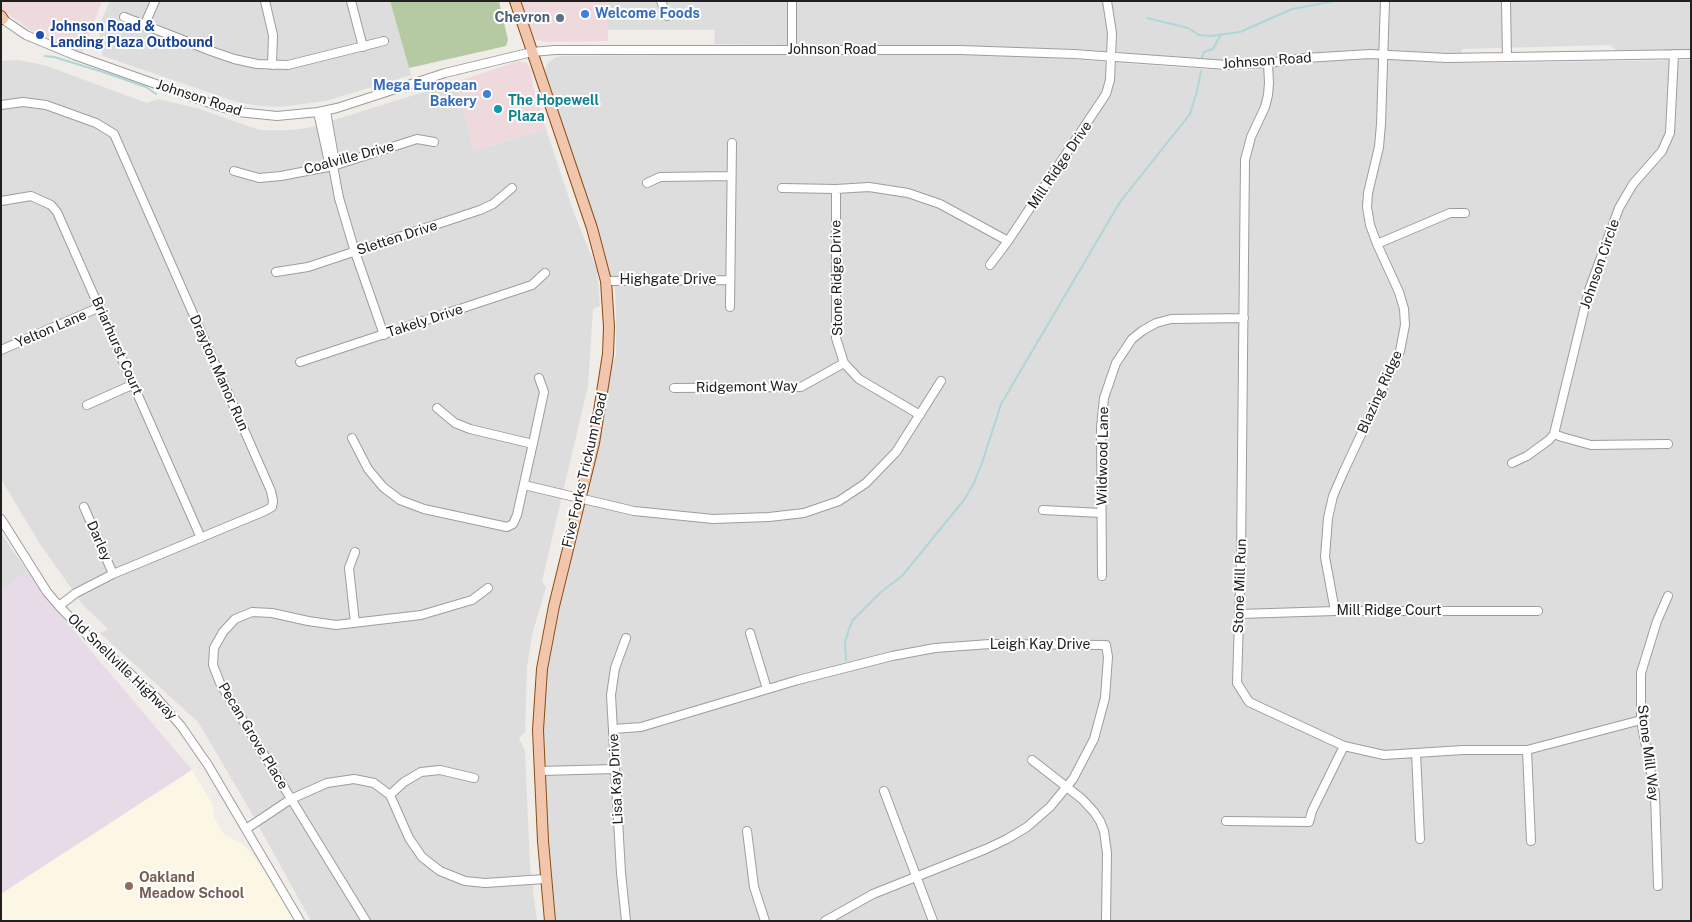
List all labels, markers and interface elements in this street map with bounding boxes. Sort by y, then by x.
place label: Welcome Foods [595,6,700,22]
marker: Welcome Foods [579,8,591,20]
place label: Chevron [494,10,550,26]
marker: Chevron [554,12,566,24]
place label: Johnson Road & Landing Plaza Outbound [50,19,213,52]
marker: Johnson Road & Landing Plaza Outbound [34,29,46,41]
street label: Johnson Road [787,42,877,58]
street label: Johnson Road [1222,50,1312,72]
street label: Johnson Road [154,76,244,120]
place label: Mega European Bakery [373,78,477,110]
marker: Mega European Bakery [481,88,493,100]
place label: The Hopewell Plaza [508,93,599,125]
marker: The Hopewell Plaza [492,103,504,115]
street label: Mill Ridge Drive [1024,118,1096,212]
street label: Coalville Drive [302,138,396,178]
street label: Sletten Drive [355,217,439,259]
street label: Johnson Circle [1577,217,1623,311]
street label: Stone Ridge Drive [828,220,846,336]
street label: Highgate Drive [620,272,716,288]
street label: Briarhurst Court [88,294,146,398]
street label: Takely Drive [385,301,465,341]
street label: Yelton Lane [13,307,89,351]
street label: Drayton Manor Run [186,312,252,434]
street label: Blazing Ridge [1354,348,1406,436]
street label: Ridgemont Way [696,378,798,396]
street label: Five Forks Trickum Road [559,391,611,549]
street label: Wildwood Lane [1094,406,1112,506]
street label: Darley [83,518,115,564]
street label: Stone Mill Run [1230,538,1250,634]
street label: Mill Ridge Court [1336,603,1442,619]
street label: Old Snellville Highway [64,610,180,724]
street label: Leigh Kay Drive [990,637,1090,653]
street label: Pecan Grove Place [215,680,291,792]
street label: Stone Mill Way [1634,704,1662,802]
street label: Lisa Kay Drive [605,733,627,825]
place label: Oakland Meadow School [139,870,244,902]
marker: Oakland Meadow School [123,880,135,892]

